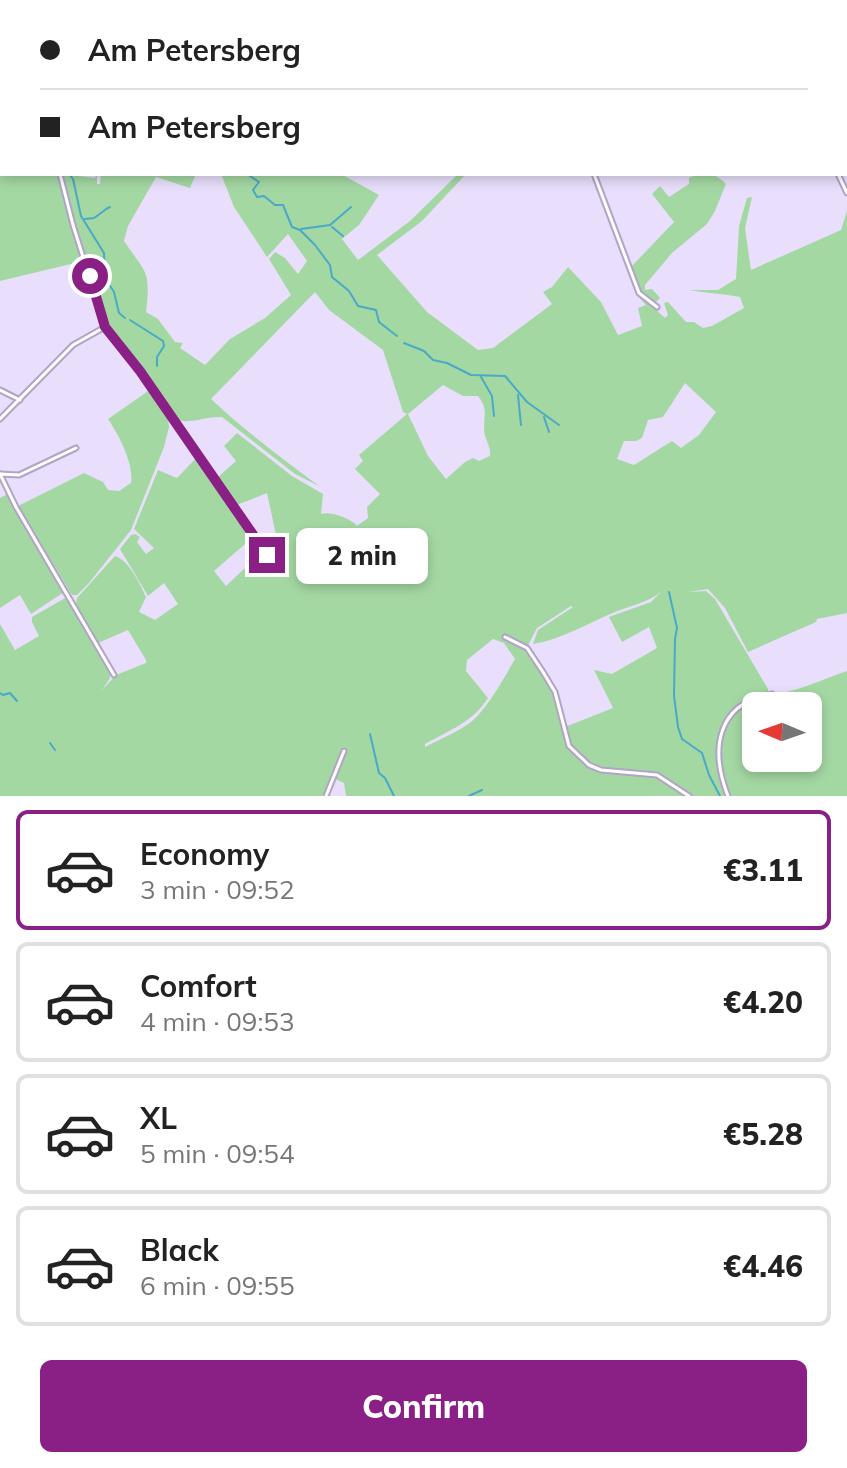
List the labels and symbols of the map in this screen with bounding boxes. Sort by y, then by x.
route start [72,258,108,294]
callout: 2 min [295,527,427,583]
route end [249,537,285,573]
north arrow [742,692,822,772]

